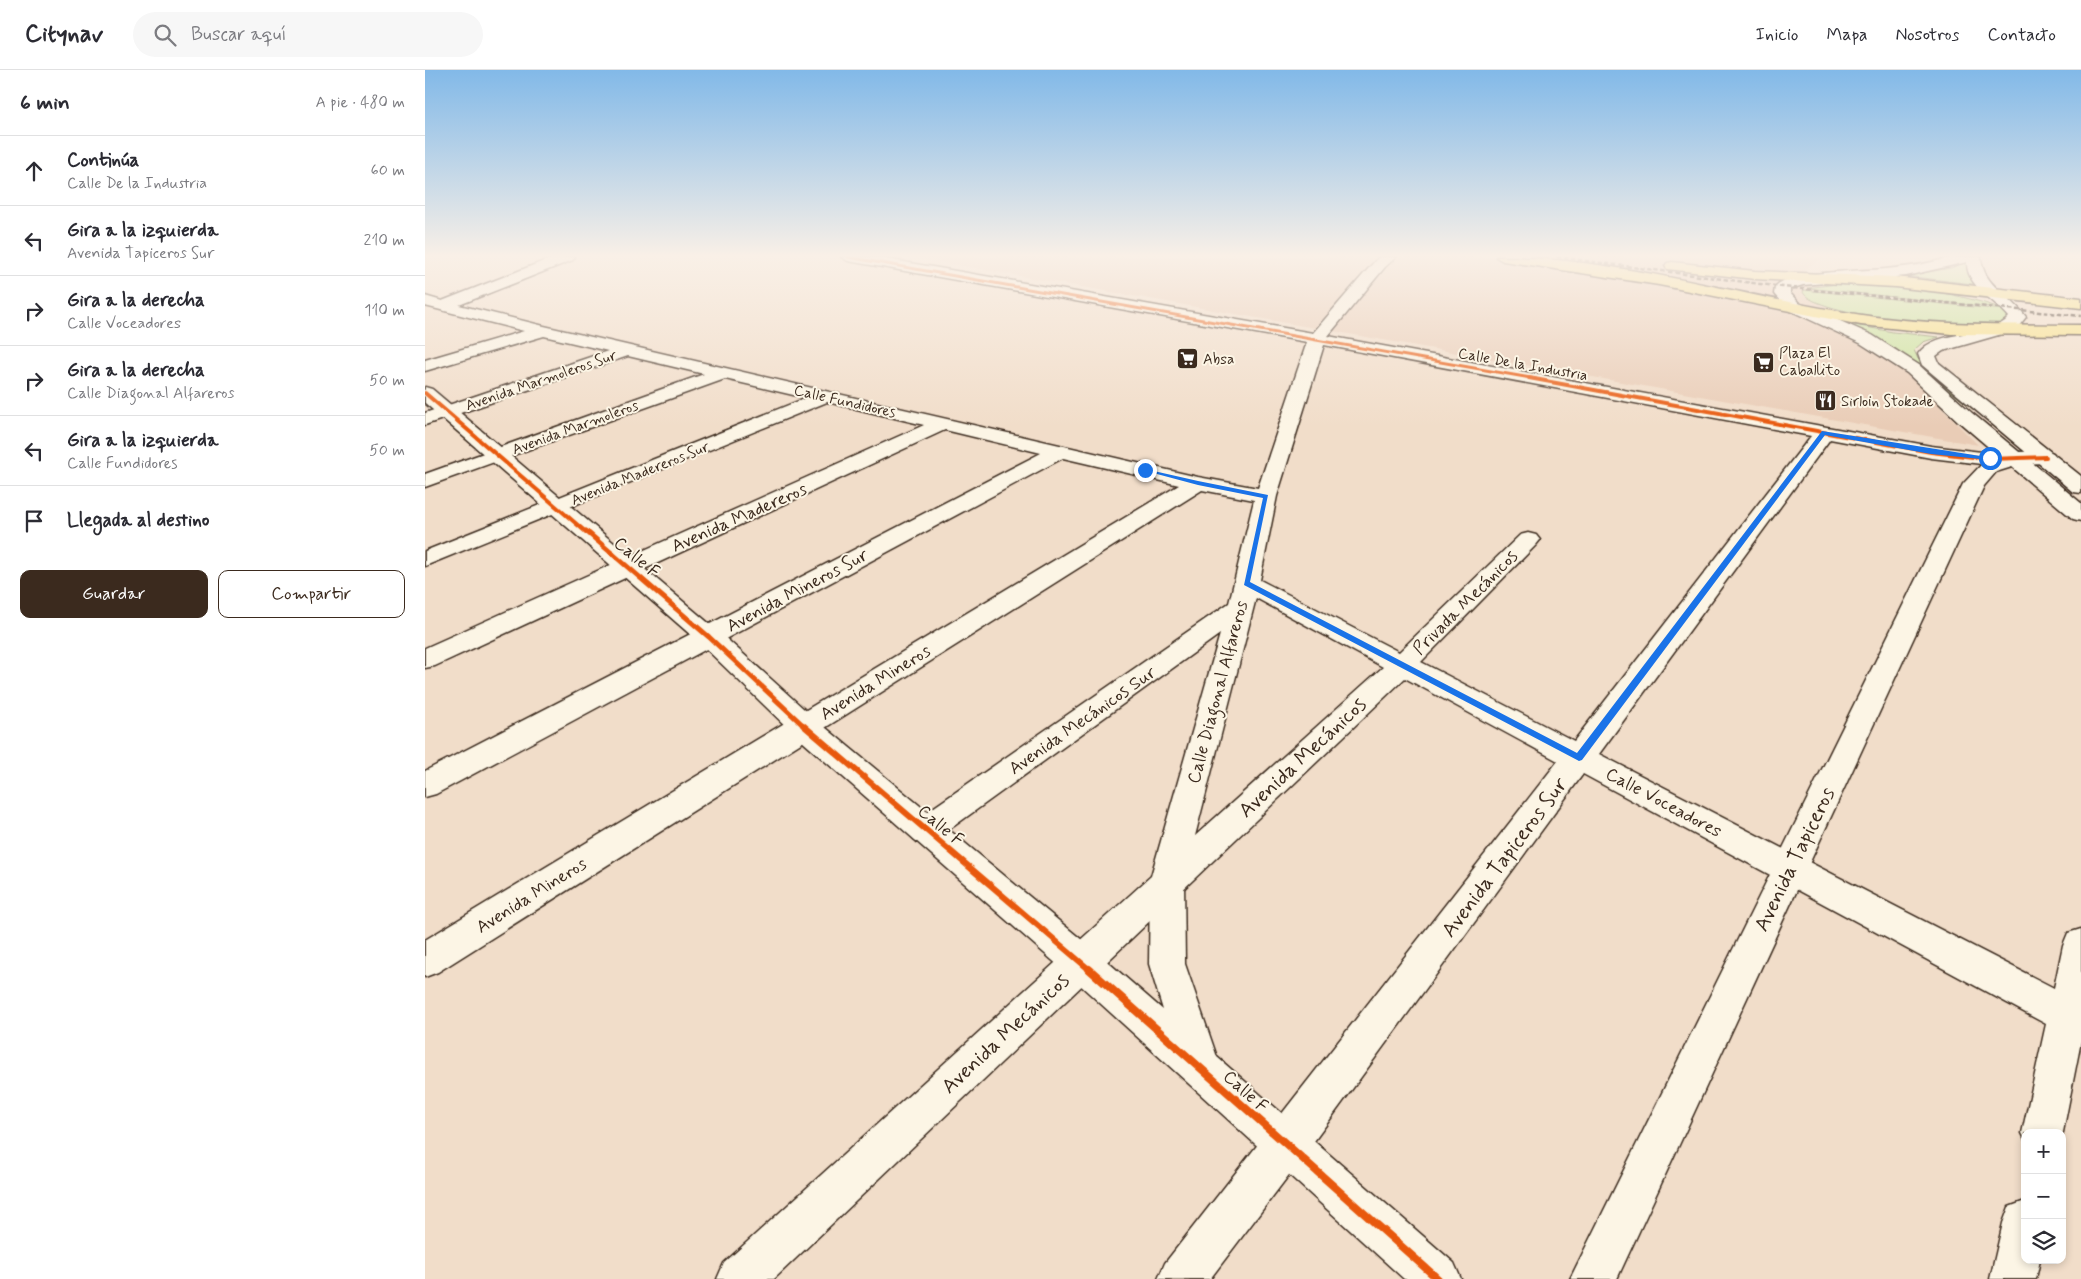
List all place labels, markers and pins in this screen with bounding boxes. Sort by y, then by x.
place label: Plaza El Caballito [1779,344,1840,381]
supermarket icon: Absa [1175,347,1199,371]
place label: Absa [1203,350,1234,370]
supermarket icon: Plaza El Caballito [1751,350,1775,374]
restaurant icon: Sirloin Stokade [1813,389,1837,413]
place label: Sirloin Stokade [1841,392,1934,412]

